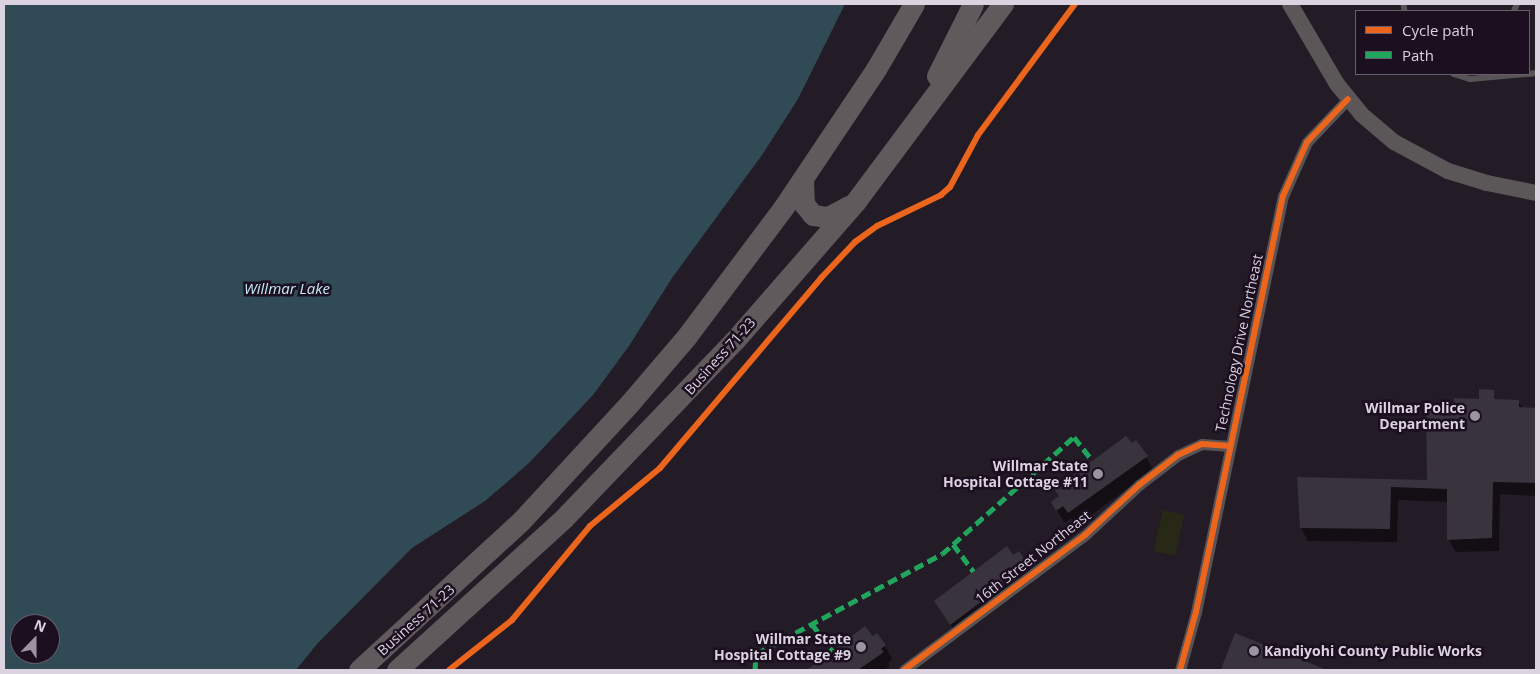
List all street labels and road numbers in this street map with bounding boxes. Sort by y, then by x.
street label: Technology Drive Northeast [1212,252,1266,434]
street label: Business 71-23 [681,314,759,398]
street label: 16th Street Northeast [972,507,1094,607]
street label: Business 71-23 [374,581,458,659]

